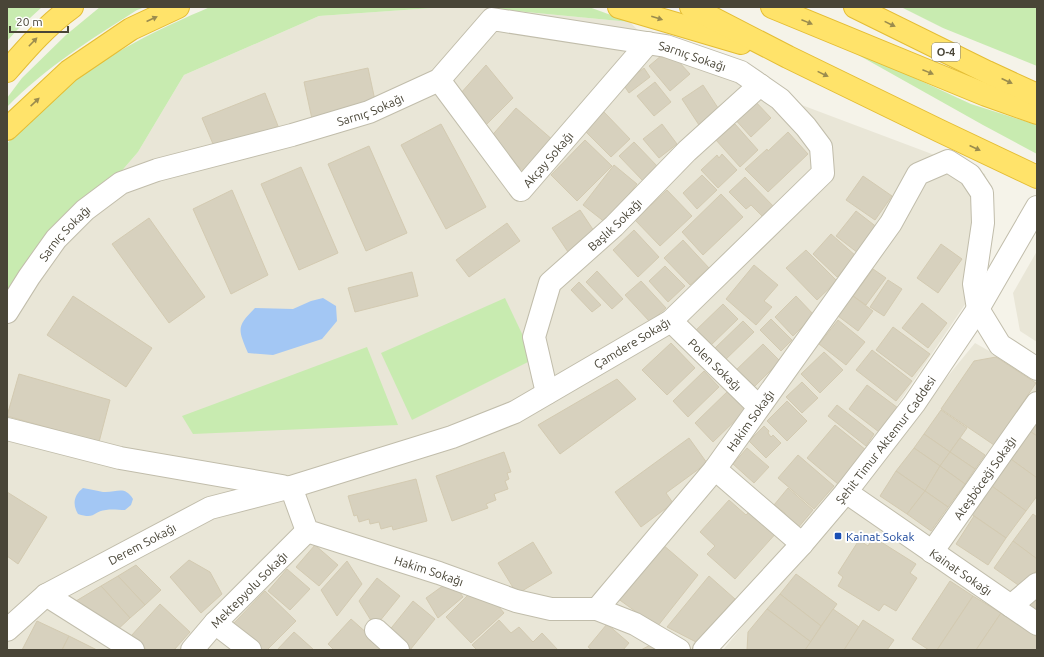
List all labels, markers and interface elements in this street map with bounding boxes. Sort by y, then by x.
scale bar [10,8,68,34]
text: 20 m [16,15,43,28]
one-way arrow [651,15,663,21]
one-way arrow [146,16,157,22]
one-way arrow [802,20,814,26]
one-way arrow [884,21,896,27]
one-way arrow [28,37,38,47]
street label: Sarnıç Sokağı [658,38,728,73]
road number: O-4 [932,43,960,61]
one-way arrow [922,69,934,75]
one-way arrow [817,71,829,77]
one-way arrow [1001,79,1013,85]
street label: Sarnıç Sokağı [335,91,406,128]
one-way arrow [30,97,40,107]
street label: Akçay Sokağı [520,129,575,190]
one-way arrow [969,145,981,151]
street label: Başlık Sokağı [585,196,644,253]
street label: Sarnıç Sokağı [36,202,92,263]
street label: Çamdere Sokağı [591,315,673,371]
street label: Polen Sokağı [686,336,745,393]
street label: Şehit Timur Aktemur Caddesi [833,373,938,506]
street label: Hakim Sokağı [724,387,776,453]
street label: Ateşböceği Sokağı [951,434,1018,522]
street label: Derem Sokağı [106,521,178,567]
place label: Kainat Sokak [846,530,914,543]
marker: Kainat Sokak [833,531,843,541]
street label: Kainat Sokağı [928,546,995,597]
street label: Mektepyolu Sokağı [208,549,289,630]
street label: Hakim Sokağı [393,553,465,588]

